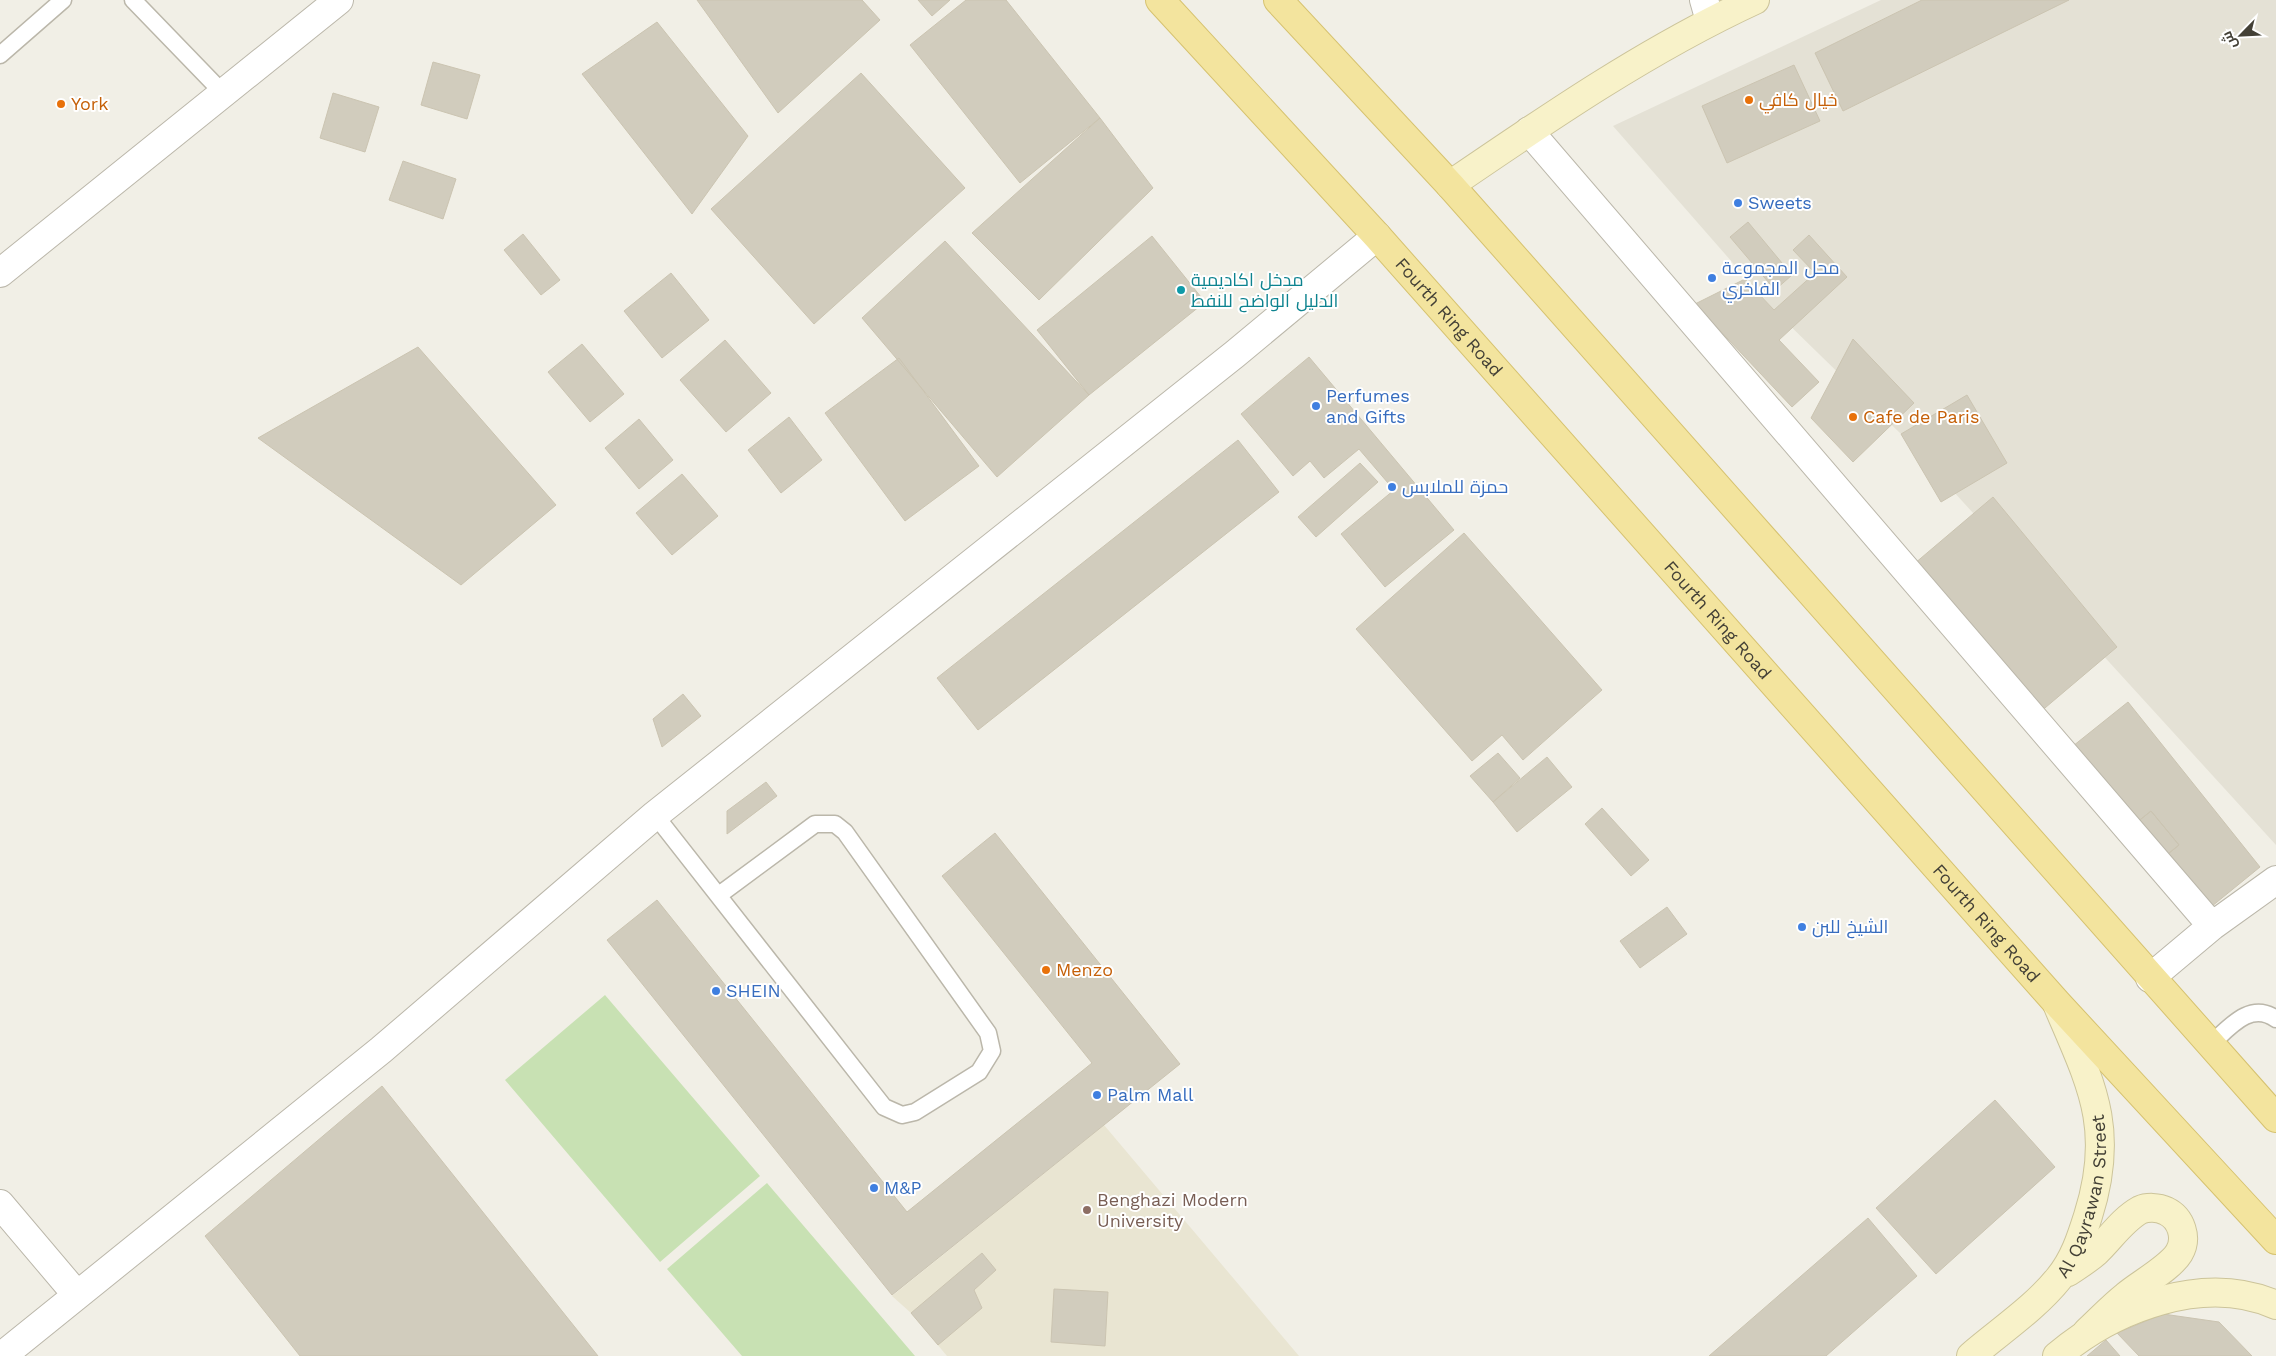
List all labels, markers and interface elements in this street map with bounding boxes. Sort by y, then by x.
north arrow [2216,10,2266,60]
text: ش [2218,28,2241,52]
place label: خيال كافي [1759,89,1838,114]
place label: York [71,93,108,114]
marker: خيال كافي [1743,94,1755,106]
marker: York [55,98,67,110]
place label: Sweets [1748,192,1812,213]
marker: Sweets [1732,197,1744,209]
street label: Fourth Ring Road [1391,253,1507,380]
place label: محل المجموعة الفاخري [1722,257,1840,303]
place label: مدخل اكاديمية الدليل الواضح للنفط [1191,269,1338,313]
marker: محل المجموعة الفاخري [1706,272,1718,284]
marker: مدخل اكاديمية الدليل الواضح للنفط [1175,284,1187,296]
place label: Perfumes and Gifts [1326,385,1410,427]
marker: Perfumes and Gifts [1310,400,1322,412]
place label: Cafe de Paris [1863,406,1979,427]
marker: Cafe de Paris [1847,411,1859,423]
place label: حمزة للملابس [1402,476,1508,498]
marker: حمزة للملابس [1386,481,1398,493]
street label: Fourth Ring Road [1660,556,1776,683]
street label: Fourth Ring Road [1929,859,2045,986]
place label: الشيخ للبن [1812,916,1888,939]
marker: الشيخ للبن [1796,921,1808,933]
place label: Menzo [1056,959,1113,980]
marker: Menzo [1040,964,1052,976]
place label: SHEIN [726,980,781,1001]
marker: SHEIN [710,985,722,997]
place label: Palm Mall [1107,1084,1194,1105]
marker: Palm Mall [1091,1089,1103,1101]
street label: Al Qayrawan Street [2052,1113,2110,1282]
place label: M&P [884,1177,922,1198]
marker: M&P [868,1182,880,1194]
place label: Benghazi Modern University [1097,1189,1248,1231]
marker: Benghazi Modern University [1081,1204,1093,1216]

